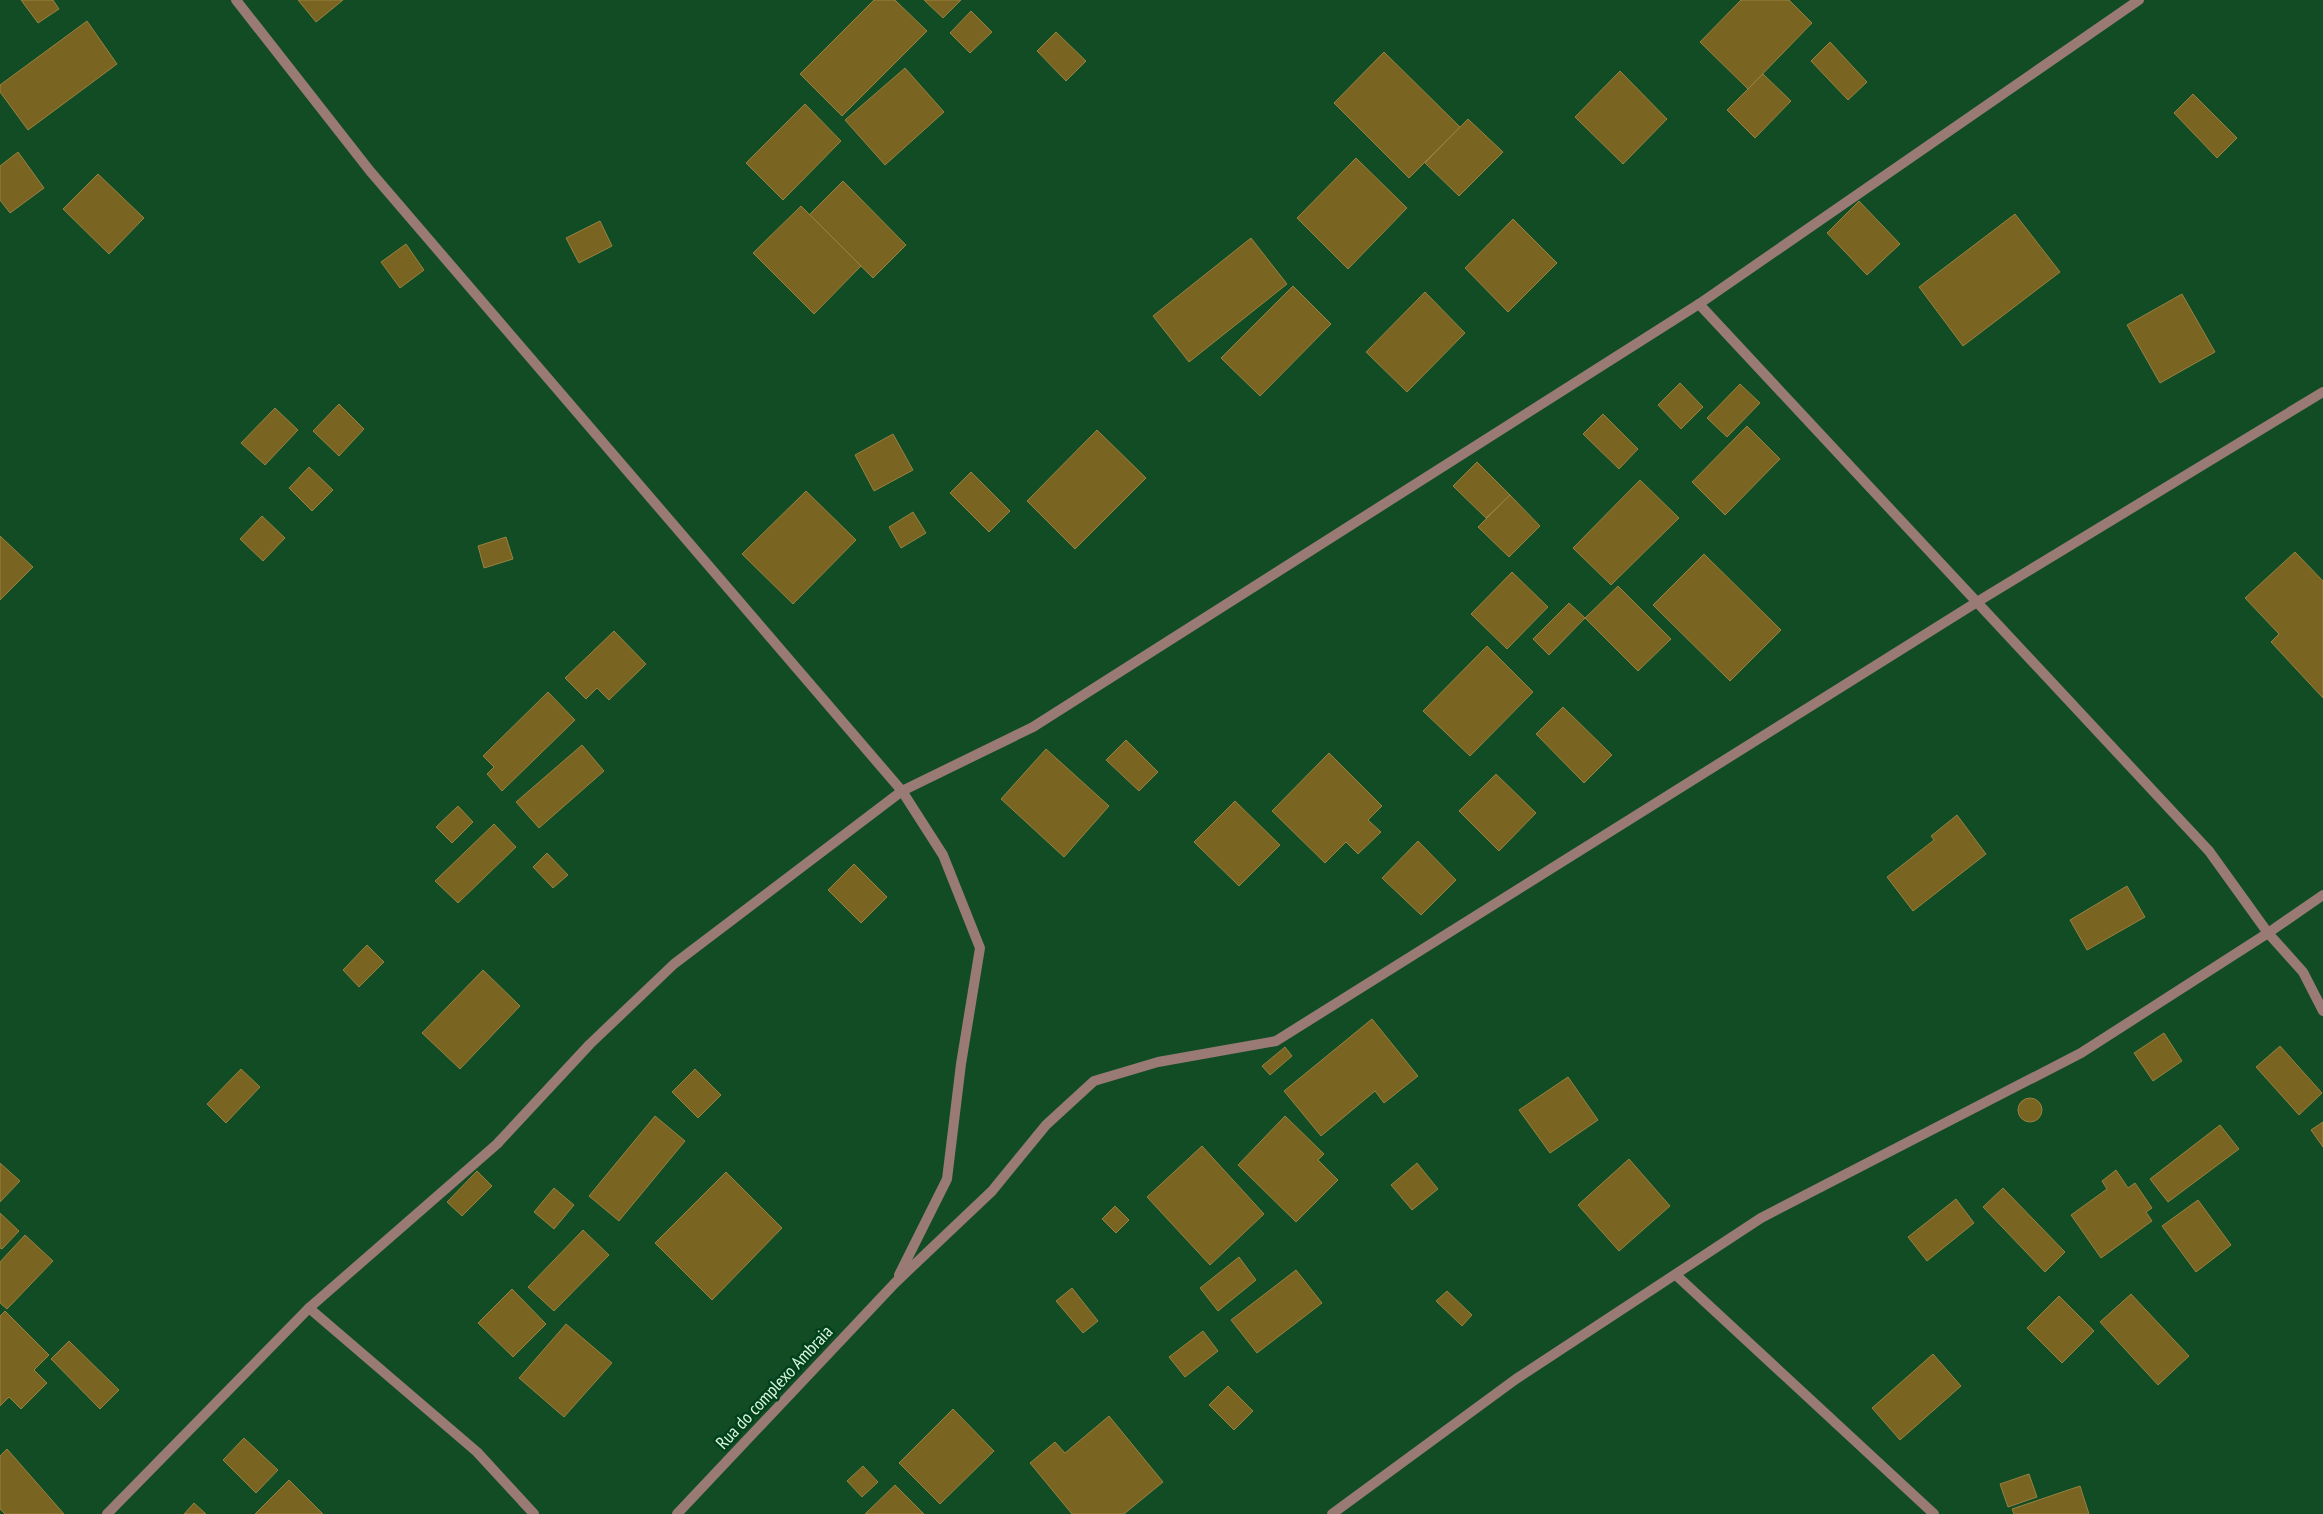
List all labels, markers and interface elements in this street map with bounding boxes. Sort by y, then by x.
street label: Rua do complexo Ambraia [711,1320,837,1454]

